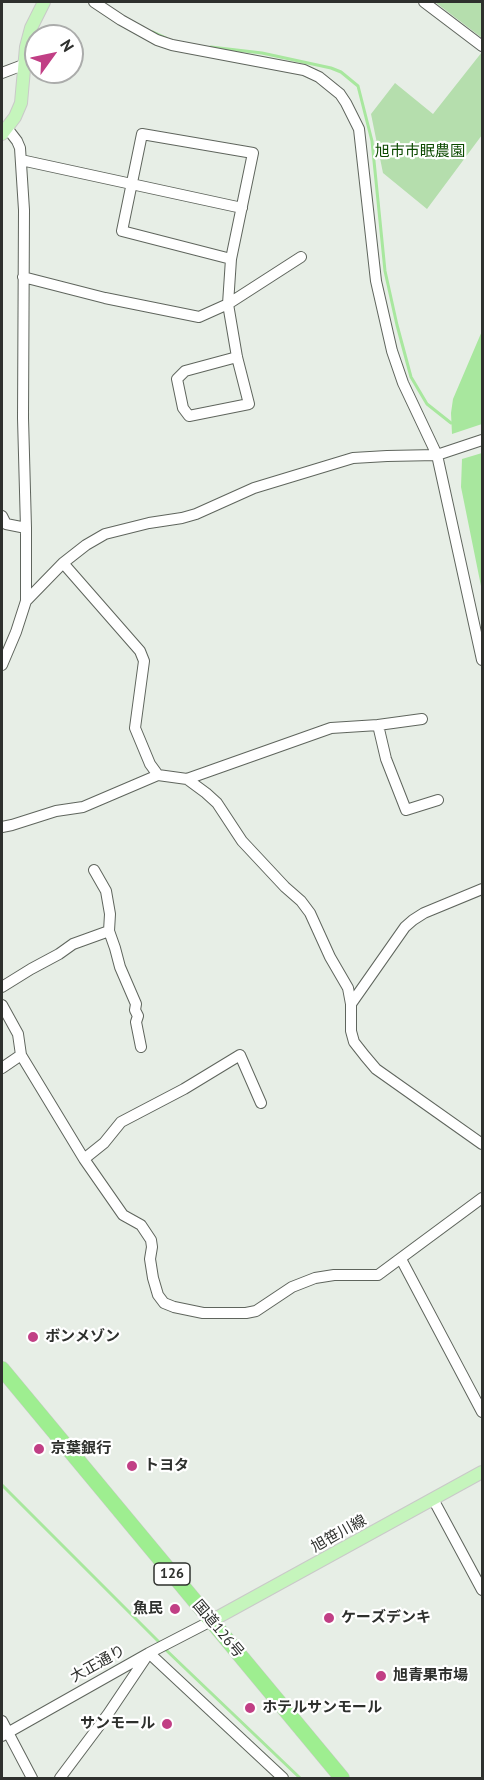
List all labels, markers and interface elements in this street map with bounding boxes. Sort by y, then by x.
north arrow [24,24,84,84]
text: N [56,35,79,55]
park label: 旭市市眠農園 [375,143,465,161]
place label: ボンメゾン [45,1328,120,1346]
marker: ボンメゾン [26,1330,40,1344]
place label: 京葉銀行 [51,1440,111,1458]
marker: 京葉銀行 [32,1442,46,1456]
place label: トヨタ [144,1457,189,1475]
marker: トヨタ [125,1459,139,1473]
street label: 旭笹川線 [308,1512,370,1556]
road number: 126 [154,1563,190,1585]
street label: 国道126号 [189,1597,247,1661]
place label: 魚民 [133,1600,163,1618]
marker: 魚民 [168,1602,182,1616]
place label: ケーズデンキ [341,1609,431,1627]
marker: ケーズデンキ [322,1611,336,1625]
street label: 大正通り [67,1642,129,1686]
place label: 旭青果市場 [393,1667,468,1685]
marker: 旭青果市場 [374,1669,388,1683]
place label: ホテルサンモール [262,1699,382,1717]
marker: ホテルサンモール [243,1701,257,1715]
place label: サンモール [80,1715,155,1733]
marker: サンモール [160,1717,174,1731]

